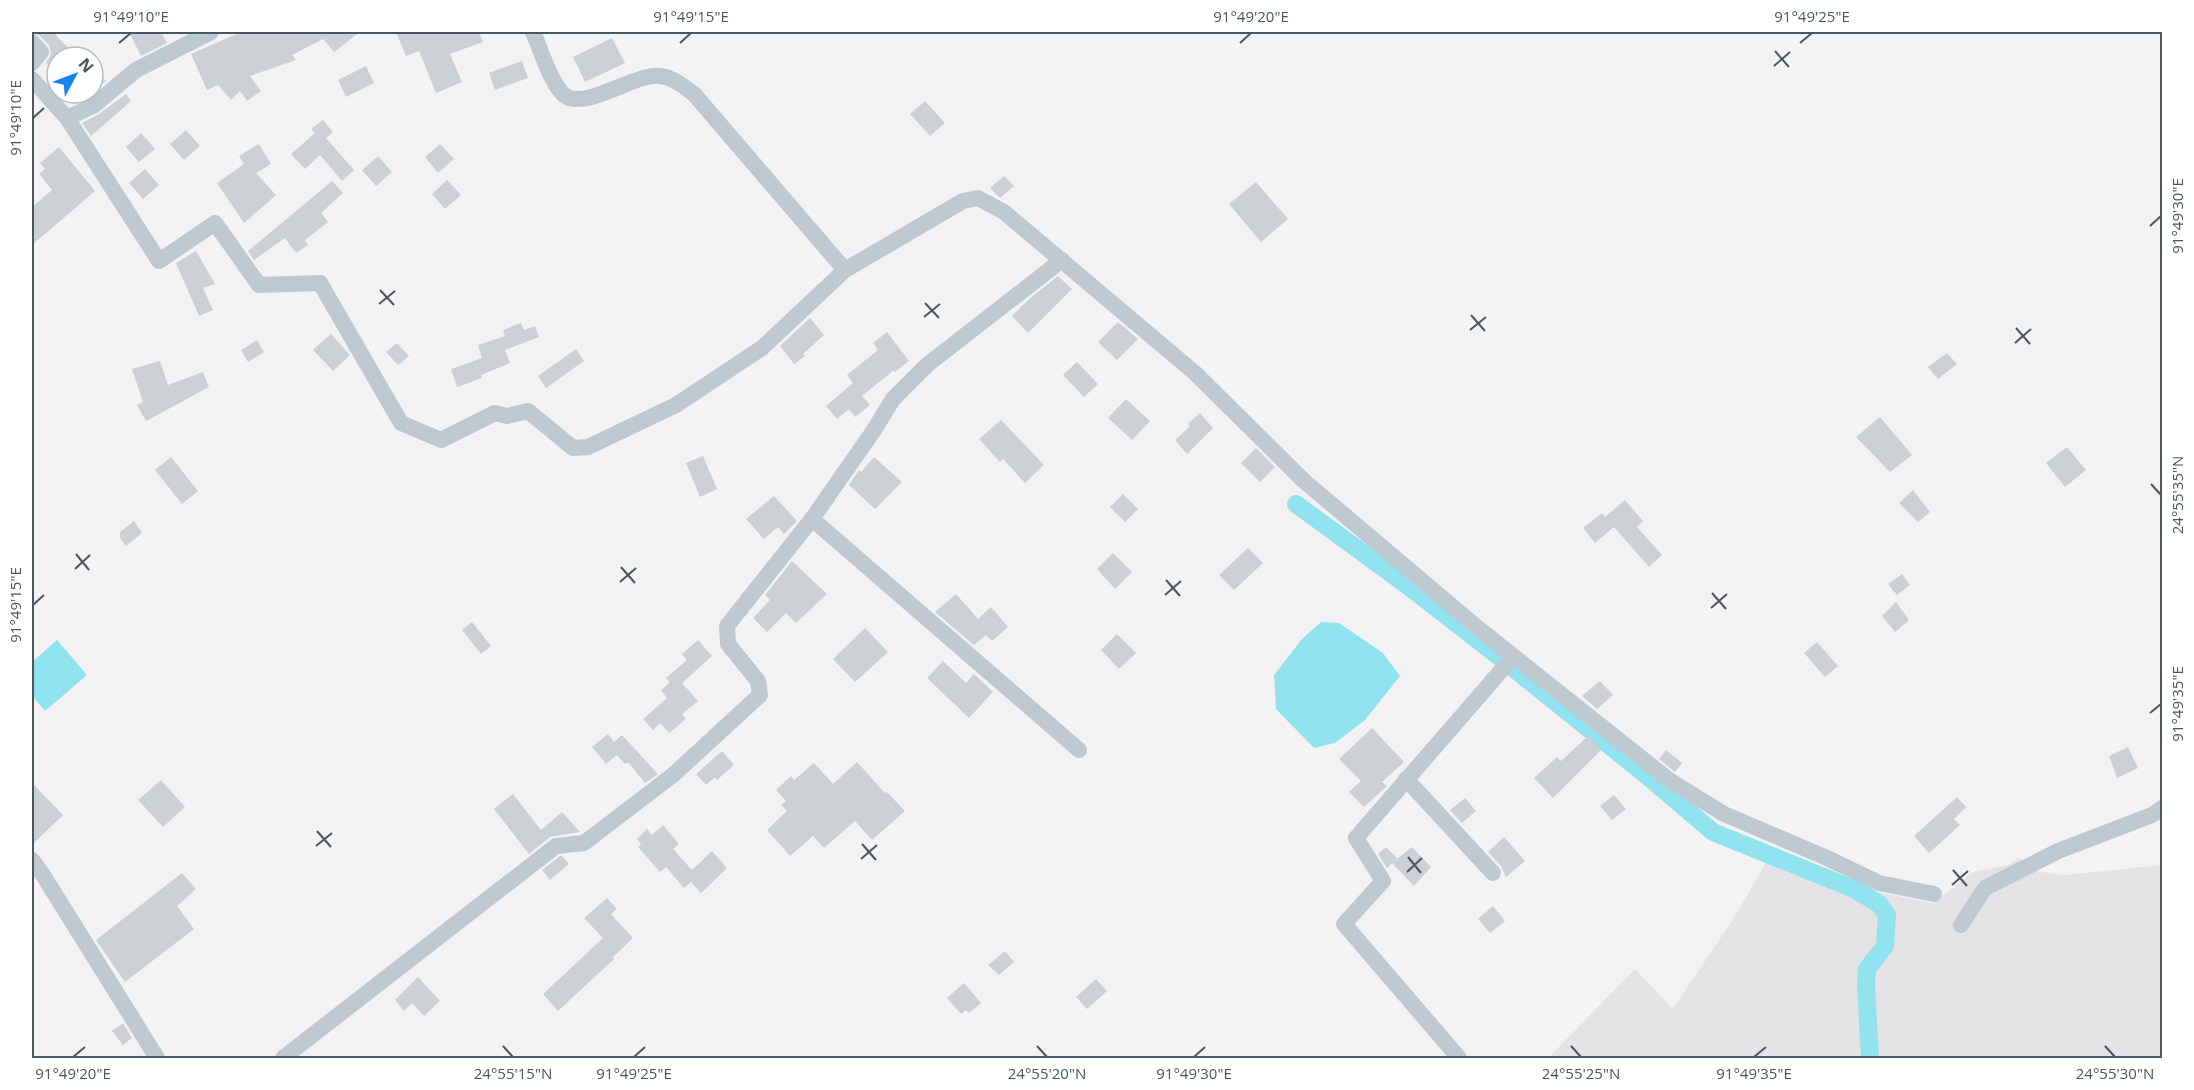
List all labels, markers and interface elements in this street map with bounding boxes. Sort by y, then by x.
text: 91°49'10"E [93,6,169,26]
text: 91°49'15"E [653,6,729,26]
text: 91°49'20"E [1213,6,1289,26]
text: 91°49'25"E [1774,6,1850,26]
north arrow [45,45,105,105]
text: N [74,53,99,77]
text: 91°49'10"E [5,80,25,156]
text: 91°49'30"E [2167,178,2187,254]
text: 24°55'35"N [2167,456,2187,534]
text: 91°49'15"E [5,567,25,643]
text: 91°49'35"E [2167,666,2187,742]
text: 91°49'20"E [35,1063,111,1083]
text: 24°55'15"N [474,1063,552,1083]
text: 91°49'25"E [596,1063,672,1083]
text: 24°55'20"N [1008,1063,1086,1083]
text: 91°49'30"E [1156,1063,1232,1083]
text: 24°55'25"N [1542,1063,1620,1083]
text: 91°49'35"E [1716,1063,1792,1083]
text: 24°55'30"N [2076,1063,2154,1083]

